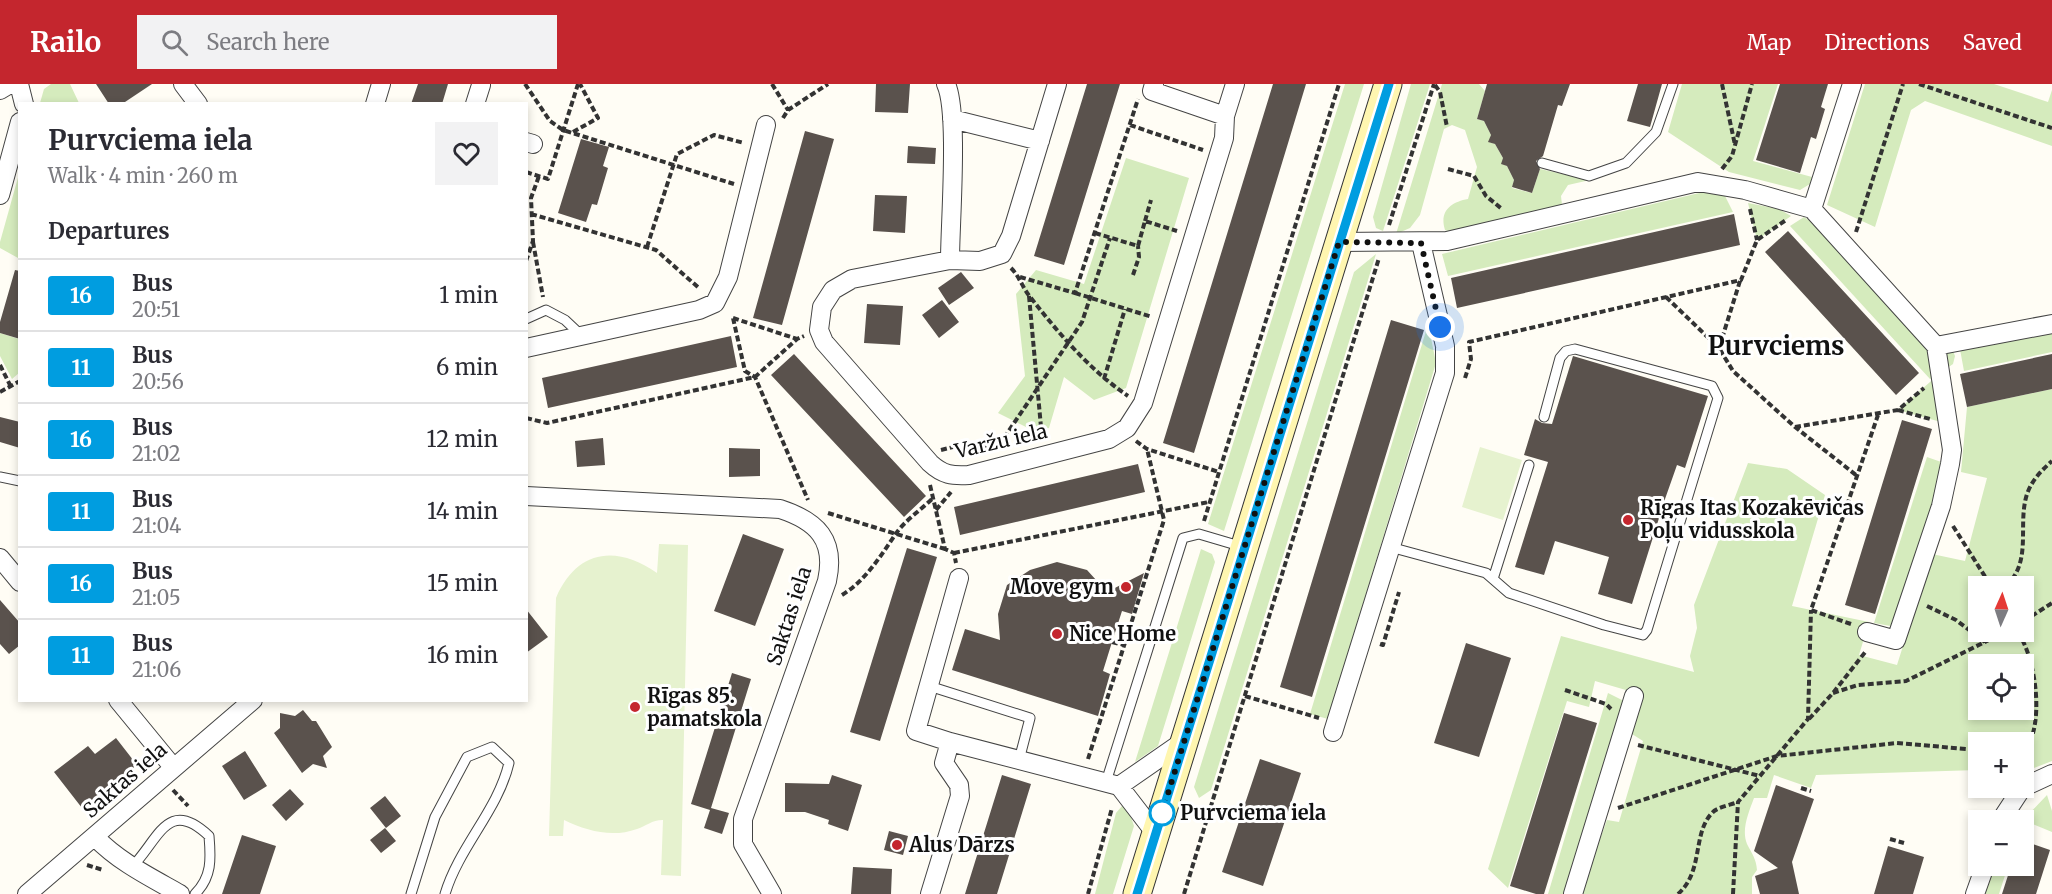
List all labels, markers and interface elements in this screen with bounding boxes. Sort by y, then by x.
search box [137,15,557,69]
text: Railo [30,24,101,60]
icon: search [158,26,191,59]
text: Search here [206,28,330,56]
text: Map [1747,29,1791,56]
text: Directions [1824,29,1929,56]
text: Saved [1962,29,2022,56]
text: Purvciema iela [48,122,253,158]
button: heart [435,122,498,185]
text: Walk · 4 min · 260 m [48,163,238,188]
text: Departures [48,217,170,245]
text: Bus [132,269,173,297]
text: 1 min [439,281,498,309]
text: 16 [70,282,92,309]
text: 20:51 [132,297,180,322]
your location [1425,312,1455,342]
district label: Purvciems [1707,329,1845,362]
text: Bus [132,341,173,369]
text: 6 min [436,353,498,381]
text: 11 [72,354,90,381]
text: 20:56 [132,369,184,394]
text: Bus [132,413,173,441]
street label: Varžu iela [951,418,1050,463]
text: 12 min [427,425,498,453]
text: 16 [70,426,92,453]
text: 21:02 [132,441,181,466]
text: Bus [132,485,173,513]
place label: Rīgas Itas Kozakēvičas Poļu vidusskola [1640,495,1864,544]
text: 14 min [427,497,498,525]
text: 11 [72,498,90,525]
text: 21:04 [132,513,181,538]
marker: Rīgas Itas Kozakēvičas Poļu vidusskola [1621,513,1635,527]
text: Bus [132,557,173,585]
street label: Saktas iela [761,563,816,669]
text: 15 min [427,569,498,597]
text: 16 [70,570,92,597]
place label: Move gym [1010,574,1114,599]
north arrow [1968,576,2034,642]
map controls [1968,576,2034,876]
marker: Move gym [1119,580,1133,594]
text: 21:05 [132,585,181,610]
place label: Nice Home [1069,621,1176,646]
marker: Nice Home [1050,627,1064,641]
text: Bus [132,629,173,657]
text: 16 min [427,641,498,669]
text: 11 [72,642,90,669]
button: locate [1968,654,2034,720]
text: 21:06 [132,657,181,682]
place label: Rīgas 85. pamatskola [647,683,762,731]
marker: Rīgas 85. pamatskola [628,700,642,714]
button: + [1968,732,2034,798]
street label: Saktas iela [78,736,172,823]
marker: Purvciema iela [1149,800,1175,826]
place label: Purvciema iela [1180,800,1326,825]
button: − [1968,810,2034,876]
place label: Alus Dārzs [908,832,1015,857]
marker: Alus Dārzs [890,838,904,852]

